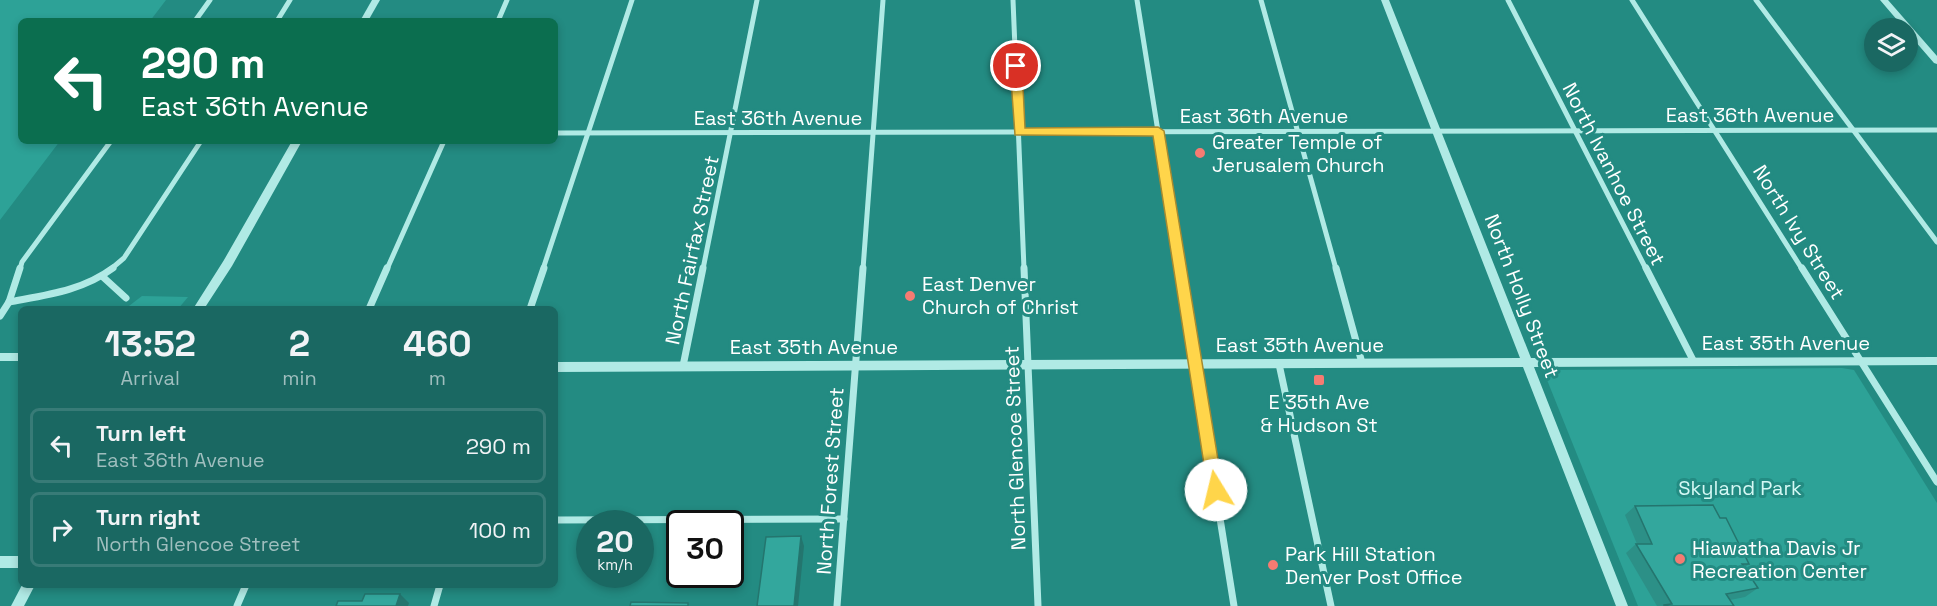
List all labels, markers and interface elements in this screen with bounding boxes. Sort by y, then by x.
map controls [1864,18,1918,72]
button: layers [1864,18,1918,72]
text: 290 m [141,37,266,90]
pin [990,40,1041,91]
icon: left [42,42,120,120]
icon: arrive [999,49,1032,82]
street label: North Ivanhoe Street [1557,78,1671,270]
text: East 36th Avenue [141,89,369,124]
street label: East 36th Avenue [1666,102,1834,128]
street label: East 36th Avenue [1180,103,1348,129]
street label: East 36th Avenue [694,105,862,131]
place label: Greater Temple of Jerusalem Church [1212,129,1385,178]
marker: Greater Temple of Jerusalem Church [1193,146,1207,160]
street label: North Fairfax Street [659,153,725,347]
street label: North Ivy Street [1747,160,1851,304]
street label: North Holly Street [1479,210,1565,382]
place label: East Denver Church of Christ [922,271,1079,320]
marker: East Denver Church of Christ [903,289,917,303]
text: 13:52 [104,321,196,367]
text: 2 [289,321,310,367]
text: 460 [403,321,472,367]
street label: East 35th Avenue [1702,330,1870,356]
street label: East 35th Avenue [1216,332,1384,358]
street label: East 35th Avenue [730,334,898,360]
street label: North Glencoe Street [998,345,1032,551]
text: Arrival [120,365,180,391]
text: min [282,365,317,391]
text: m [429,365,446,391]
marker: E 35th Ave & Hudson St [1312,373,1326,387]
street label: North Forest Street [810,387,850,575]
place label: E 35th Ave & Hudson St [1260,389,1378,438]
text: Turn left [96,419,186,447]
icon: left [45,429,78,462]
text: 290 m [466,432,531,460]
text: East 36th Avenue [96,447,265,473]
position arrow [1184,458,1248,522]
park label: Skyland Park [1678,475,1802,501]
text: Turn right [96,503,201,531]
speed limit sign: 30 [666,510,744,588]
icon: right [45,513,78,546]
text: 100 m [469,516,531,544]
text: 20 [596,522,634,561]
text: North Glencoe Street [96,531,300,557]
place label: Hiawatha Davis Jr Recreation Center [1692,535,1867,584]
place label: Park Hill Station Denver Post Office [1285,541,1463,590]
marker: Hiawatha Davis Jr Recreation Center [1673,552,1687,566]
text: km/h [597,555,633,574]
marker: Park Hill Station Denver Post Office [1266,558,1280,572]

